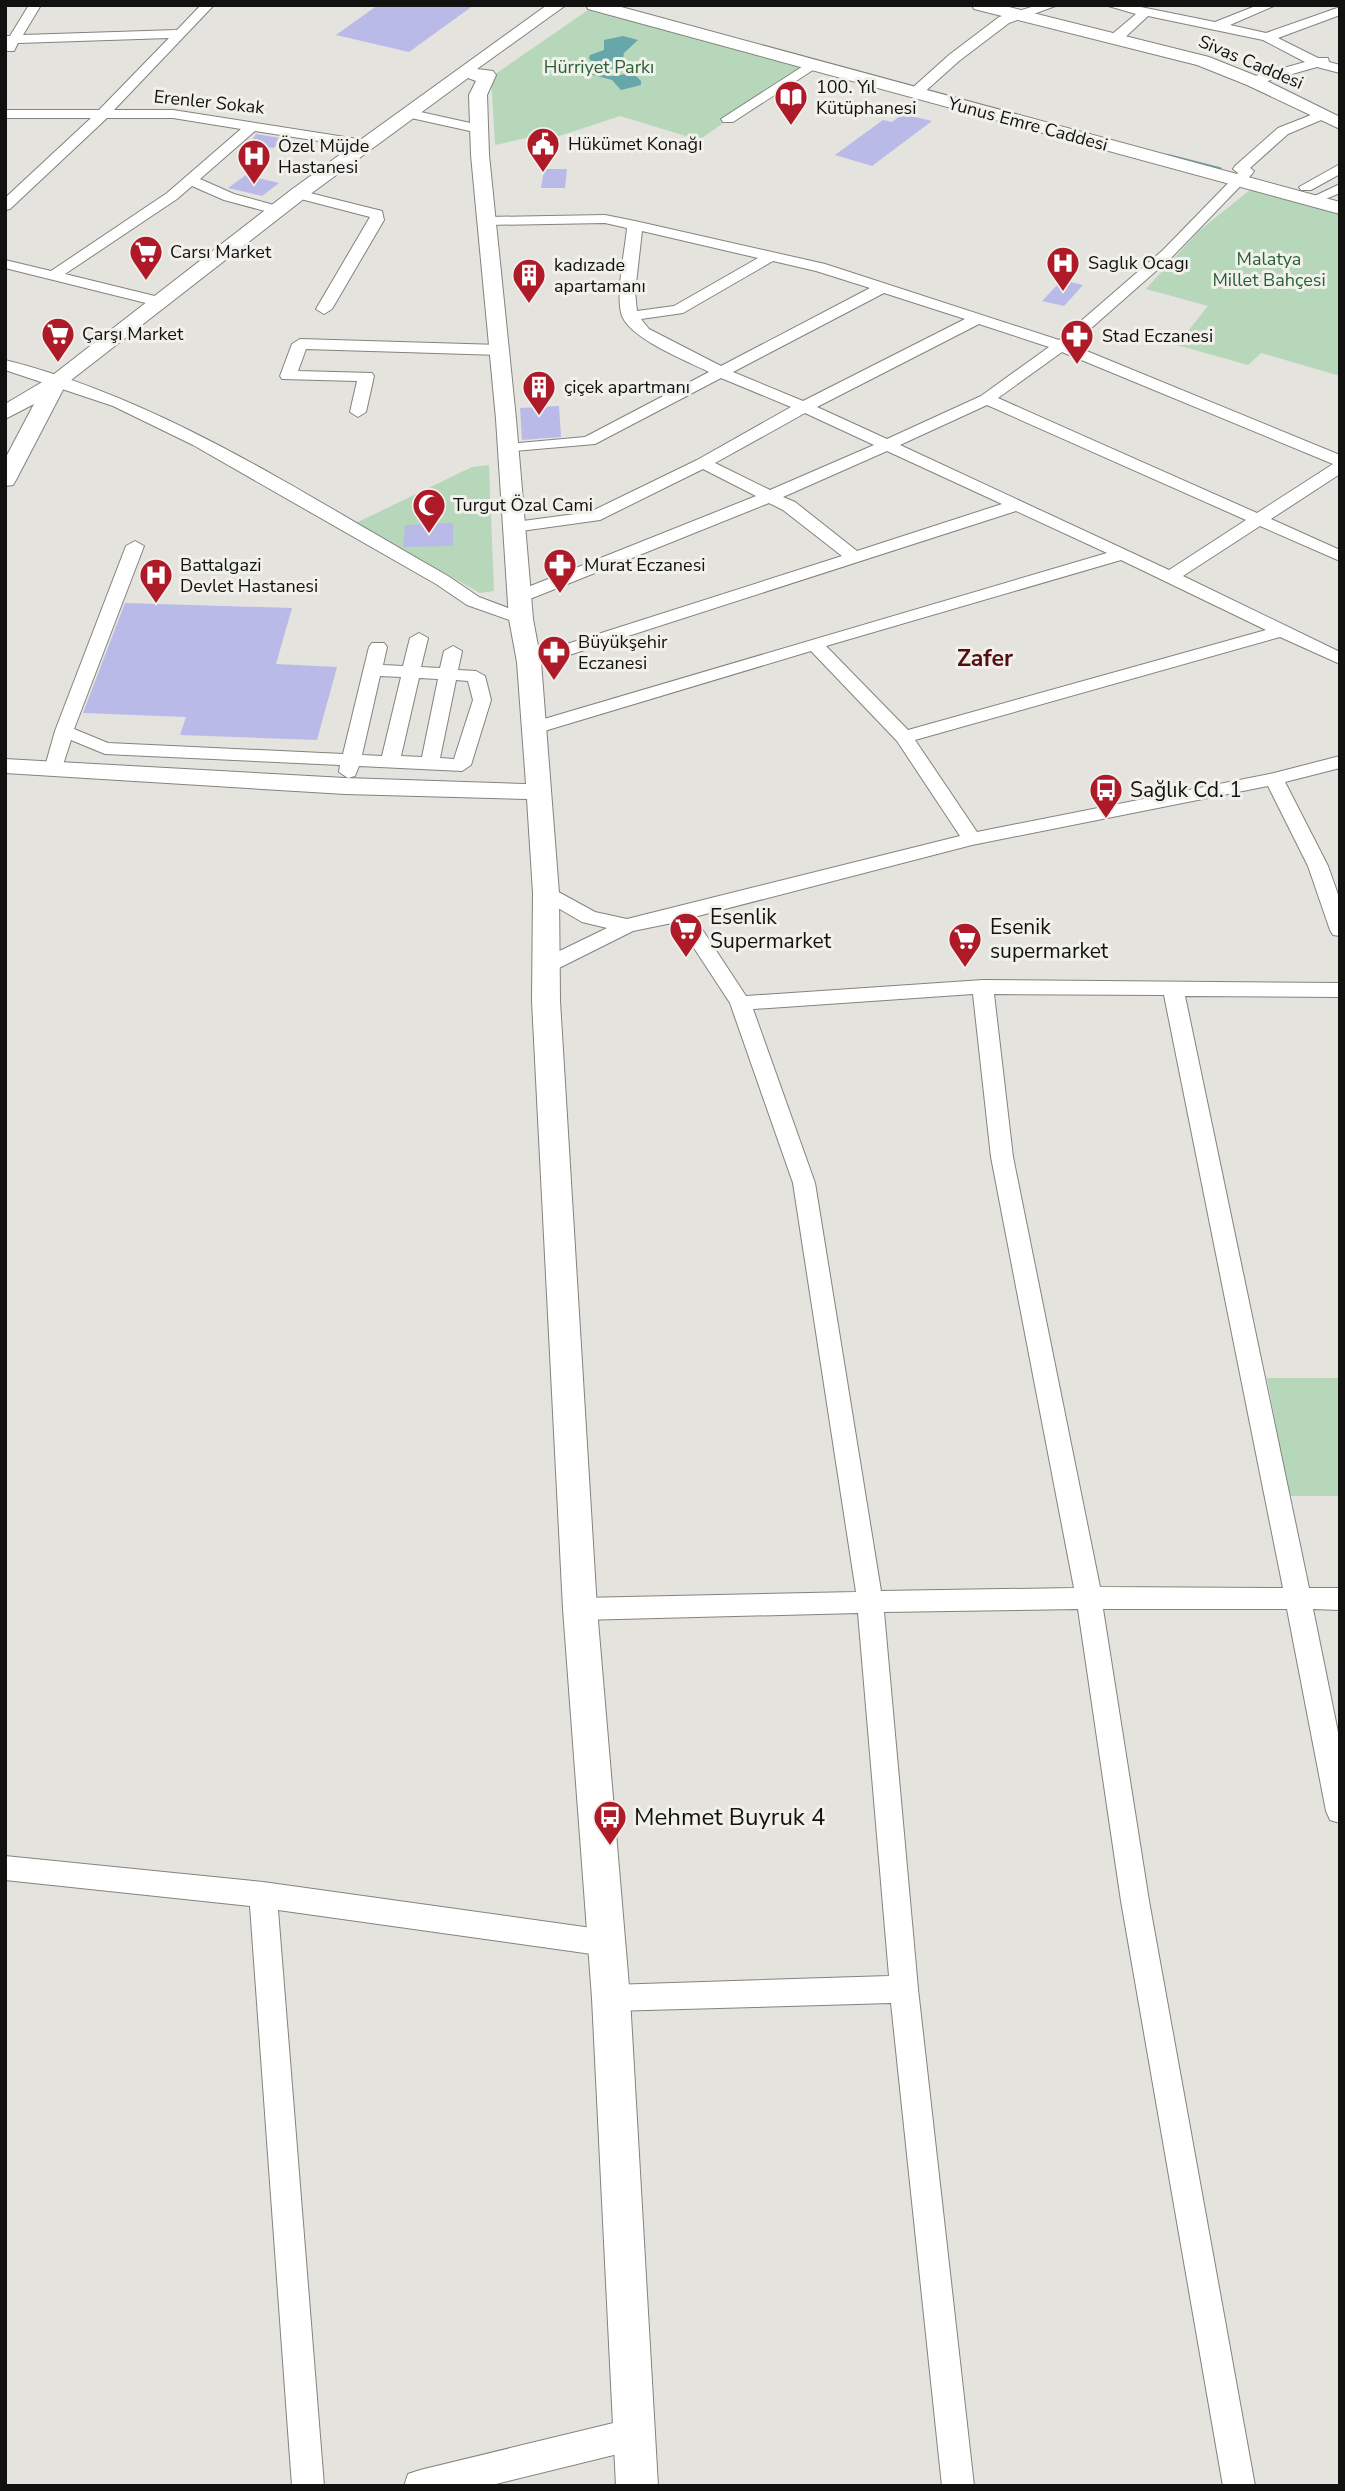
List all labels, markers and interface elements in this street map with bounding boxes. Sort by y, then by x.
street label: Sivas Caddesi [1195,29,1307,95]
park label: Hürriyet Parkı [544,55,654,79]
place label: 100. Yıl Kütüphanesi [816,75,916,120]
library icon: 100. Yıl Kütüphanesi [772,78,810,127]
street label: Erenler Sokak [153,84,266,120]
street label: Yunus Emre Caddesi [945,91,1110,157]
public building icon: Hükümet Konağı [524,125,562,174]
place label: Hükümet Konağı [568,132,702,156]
place label: Özel Müjde Hastanesi [278,134,369,179]
hospital icon: Özel Müjde Hastanesi [235,137,273,186]
supermarket icon: Carsı Market [127,233,165,282]
place label: Carsı Market [170,240,272,264]
hospital icon: Saglık Ocagı [1044,244,1082,293]
park label: Malatya Millet Bahçesi [1212,247,1326,292]
place label: Saglık Ocagı [1088,251,1189,275]
place label: kadızade apartamanı [554,253,646,298]
building icon: kadızade apartamanı [510,256,548,305]
supermarket icon: Çarşı Market [39,315,77,364]
pharmacy icon: Stad Eczanesi [1058,317,1096,366]
place label: Çarşı Market [82,322,184,346]
place label: Stad Eczanesi [1102,324,1213,348]
building icon: çiçek apartmanı [520,368,558,417]
place label: çiçek apartmanı [564,375,690,399]
mosque icon: Turgut Özal Cami [410,486,448,535]
place label: Turgut Özal Cami [453,493,593,517]
pharmacy icon: Murat Eczanesi [541,546,579,595]
place label: Battalgazi Devlet Hastanesi [180,553,318,598]
place label: Murat Eczanesi [584,553,705,577]
hospital icon: Battalgazi Devlet Hastanesi [137,556,175,605]
place label: Büyükşehir Eczanesi [578,630,668,675]
pharmacy icon: Büyükşehir Eczanesi [535,633,573,682]
district label: Zafer [957,643,1013,674]
bus stop icon: Sağlık Cd. 1 [1087,771,1125,820]
place label: Sağlık Cd. 1 [1130,776,1242,804]
place label: Esenlik Supermarket [710,903,832,955]
supermarket icon: Esenlik Supermarket [667,910,705,959]
place label: Esenik supermarket [990,913,1109,965]
supermarket icon: Esenik supermarket [946,920,984,969]
bus stop icon: Mehmet Buyruk 4 [591,1798,629,1847]
place label: Mehmet Buyruk 4 [634,1801,825,1833]

